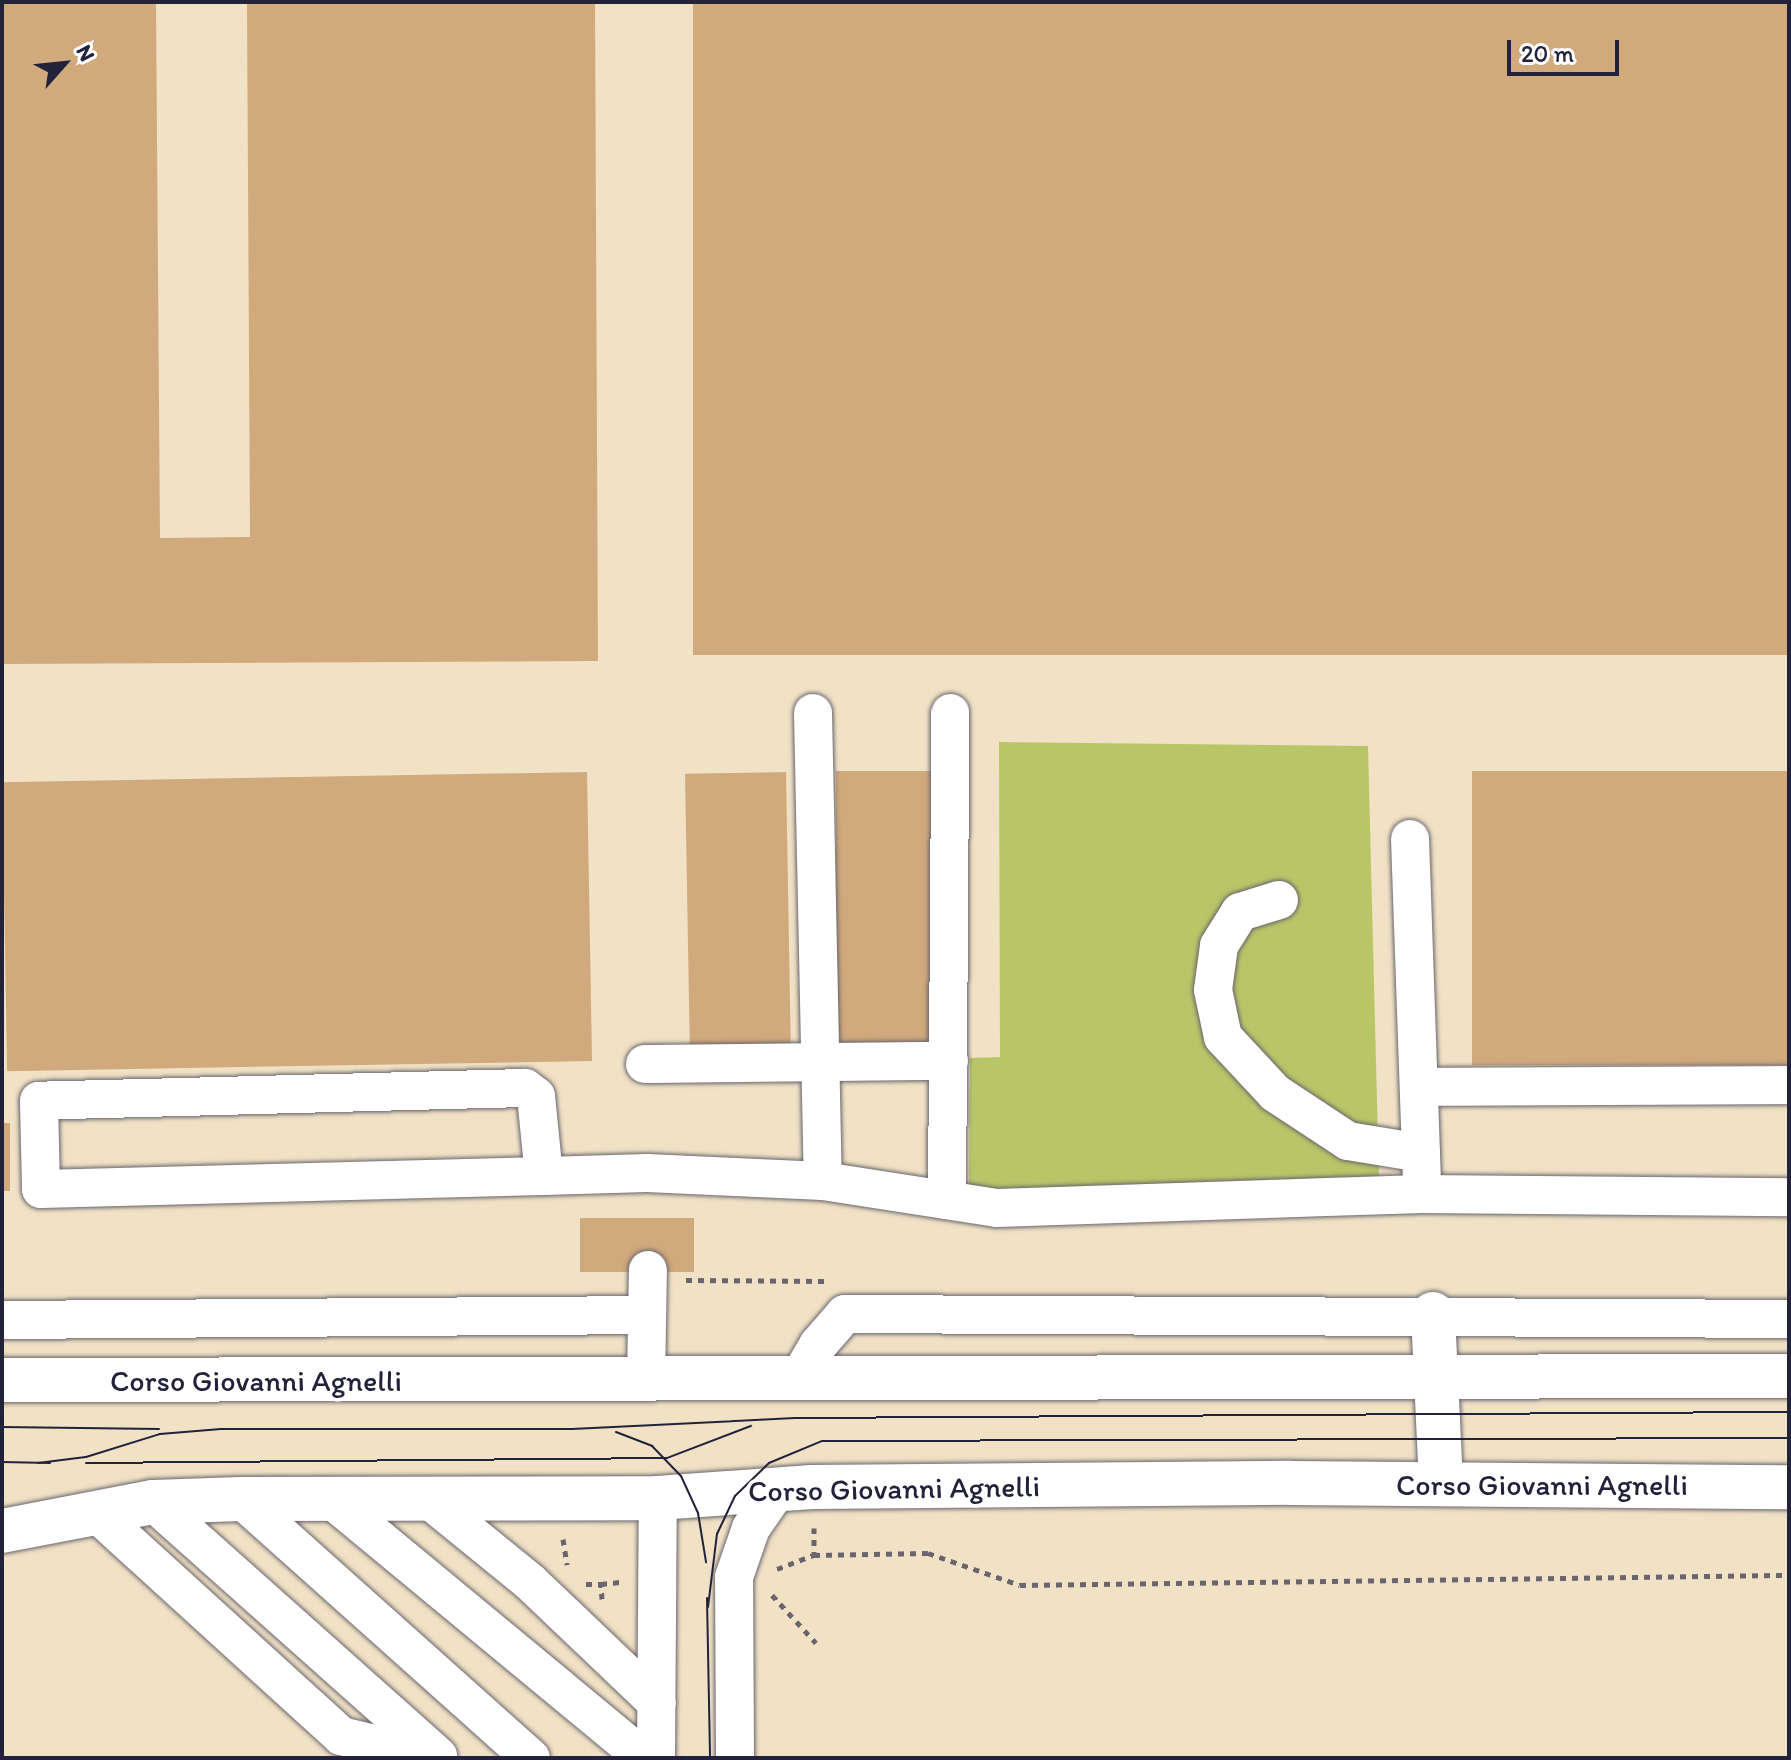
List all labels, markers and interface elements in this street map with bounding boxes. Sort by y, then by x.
north arrow [24,24,104,104]
scale bar [1511,24,1623,74]
text: 20 m [1521,39,1574,68]
text: N [70,40,101,66]
street label: Corso Giovanni Agnelli [110,1363,402,1399]
street label: Corso Giovanni Agnelli [1396,1467,1688,1503]
street label: Corso Giovanni Agnelli [748,1468,1040,1510]

